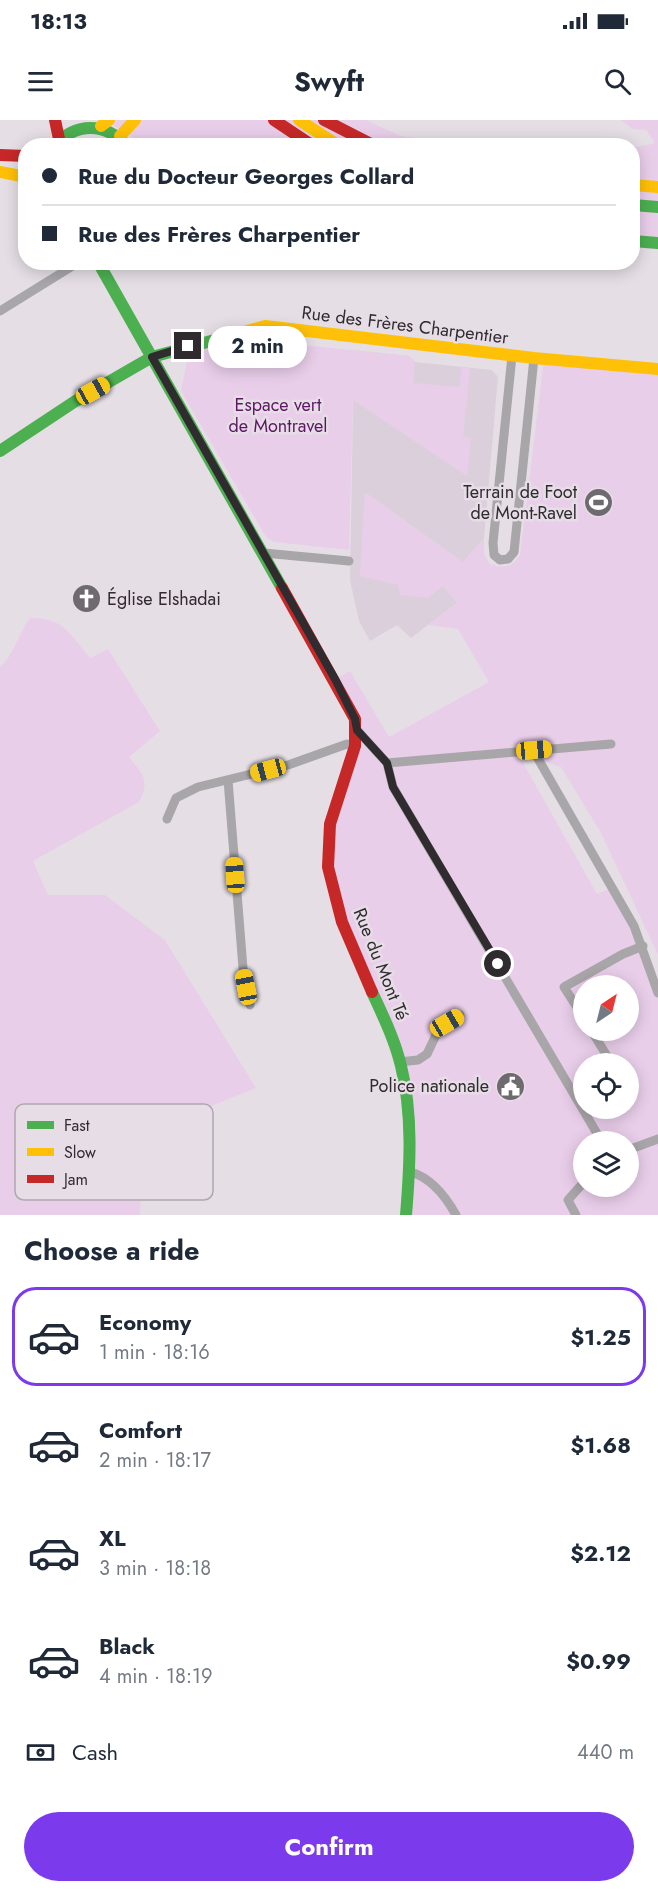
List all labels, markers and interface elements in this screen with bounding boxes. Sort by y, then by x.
text: 18:13 [30,5,87,37]
text: Swyft [294,62,364,101]
icon: menu [24,65,57,98]
icon: search [601,65,634,98]
text: Rue du Docteur Georges Collard [78,160,414,192]
text: Rue des Frères Charpentier [78,218,360,250]
street label: Rue des Frères Charpentier [300,299,511,351]
callout: 2 min [209,325,308,367]
route end [174,332,201,359]
text: 2 min [231,332,284,361]
car [73,374,113,408]
park label: Espace vert de Montravel [229,392,327,439]
place label: Terrain de Foot de Mont-Ravel [463,479,578,526]
sports icon: Terrain de Foot de Mont-Ravel [582,486,614,518]
church icon: Église Elshadai [70,583,102,615]
place label: Église Elshadai [107,586,221,612]
car [515,739,553,761]
car [248,757,288,783]
car [225,856,245,894]
street label: Rue du Mont Té [347,904,415,1024]
route start [484,950,511,977]
car [234,968,258,1006]
north arrow [573,975,639,1041]
map controls [573,975,639,1197]
car [427,1006,467,1040]
button: locate [573,1053,639,1119]
public building icon: Police nationale [494,1070,526,1102]
place label: Police nationale [369,1073,489,1099]
legend [15,1104,213,1200]
text: Fast [64,1114,90,1137]
button: layers [573,1131,639,1197]
text: Slow [64,1141,96,1164]
text: Jam [62,1168,88,1191]
text: Choose a ride [24,1231,199,1270]
text: Economy [99,1306,191,1338]
icon: car [27,1310,81,1364]
text: $1.25 [570,1321,631,1353]
text: 1 min · 18:16 [99,1338,210,1367]
text: Comfort [99,1414,182,1446]
icon: car [27,1418,81,1472]
text: $1.68 [571,1429,631,1461]
text: 2 min · 18:17 [99,1446,211,1475]
text: XL [99,1522,126,1554]
icon: car [27,1526,81,1580]
text: $2.12 [570,1537,631,1569]
text: 3 min · 18:18 [99,1554,211,1583]
text: Black [99,1630,155,1662]
icon: car [27,1634,81,1688]
text: $0.99 [566,1645,631,1677]
text: 4 min · 18:19 [99,1662,212,1691]
icon: cash [24,1736,57,1769]
text: Cash [72,1736,118,1768]
text: 440 m [577,1738,634,1767]
button: Confirm [24,1812,634,1881]

